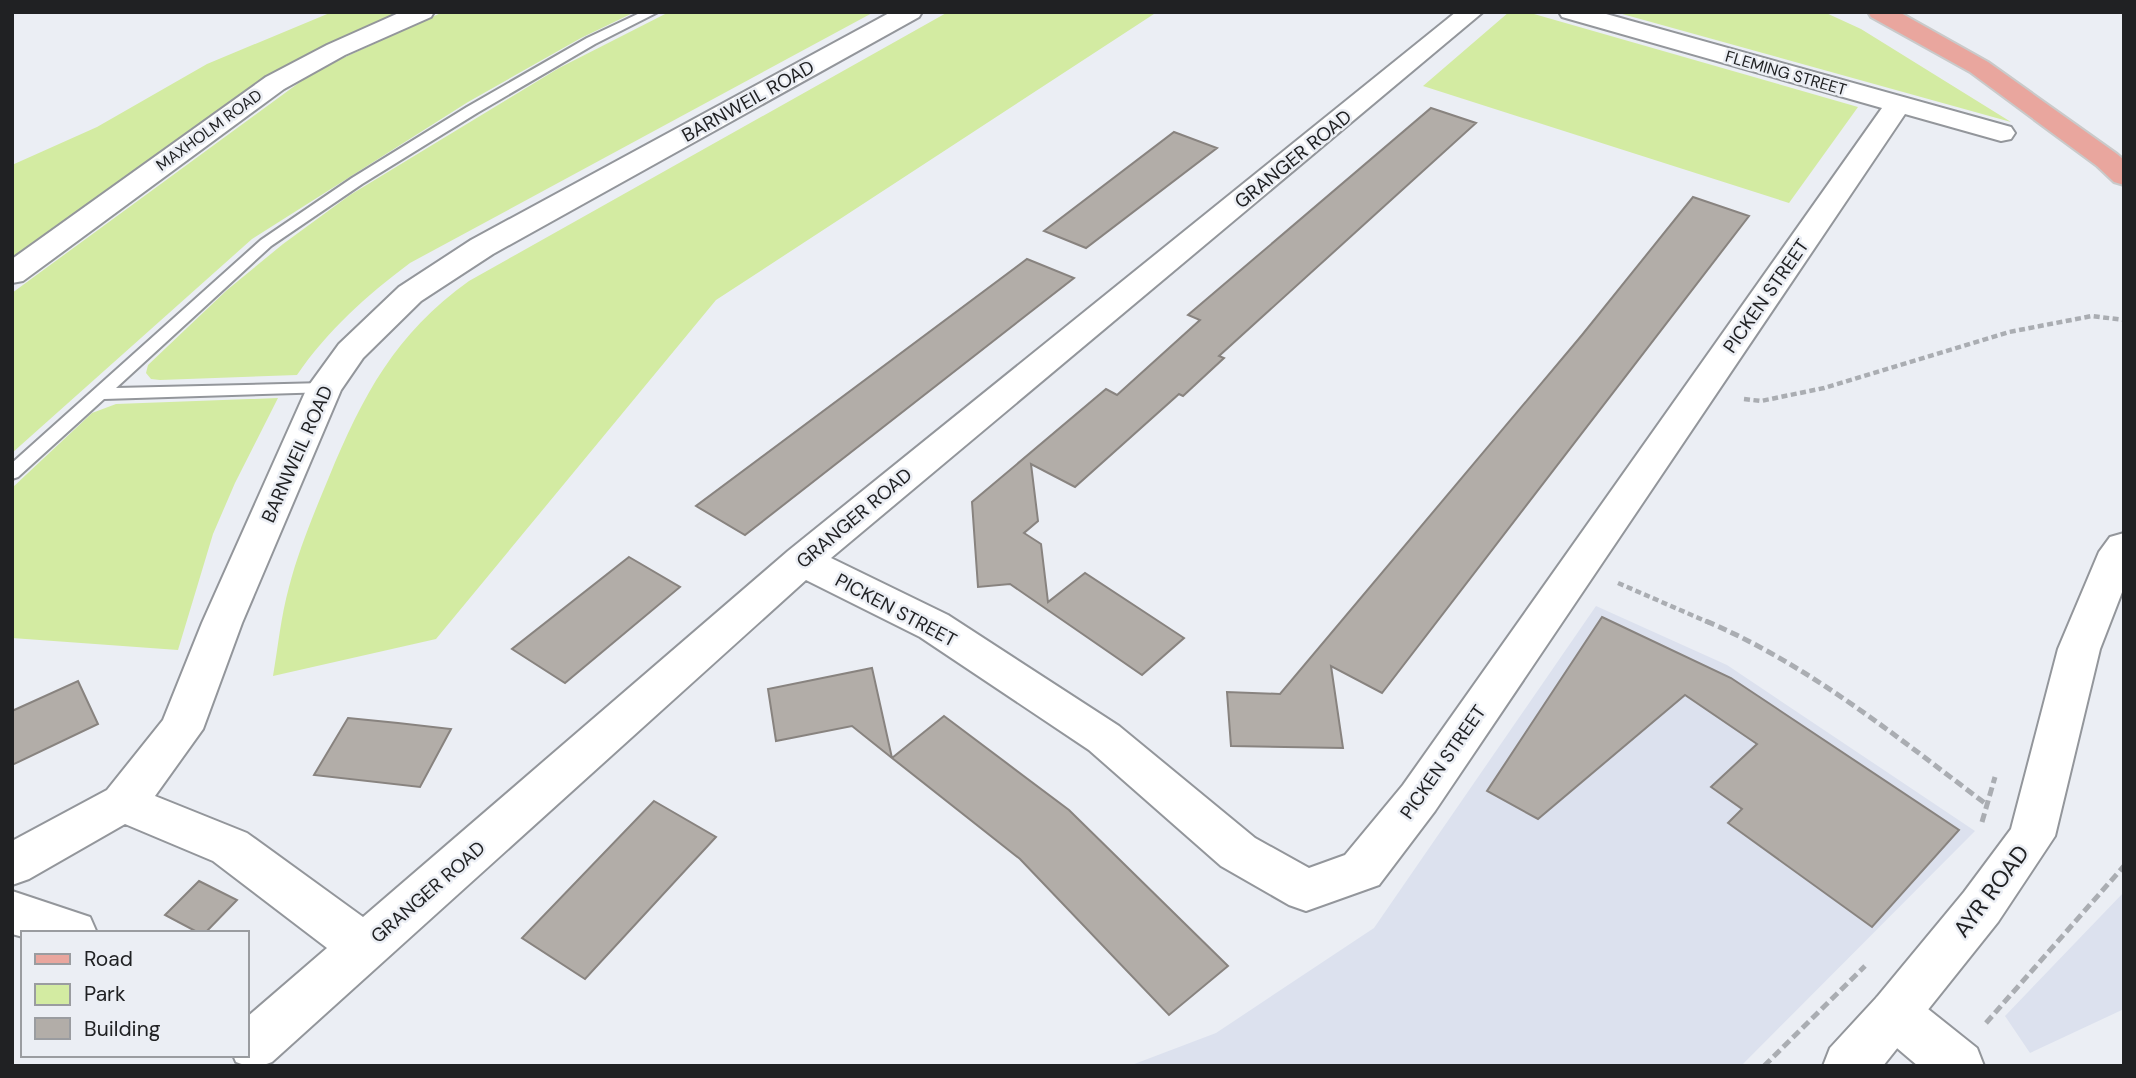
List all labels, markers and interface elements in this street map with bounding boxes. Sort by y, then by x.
street label: FLEMING STREET [1723,46,1849,100]
street label: BARNWEIL ROAD [677,54,819,148]
street label: MAXHOLM ROAD [152,85,266,175]
street label: GRANGER ROAD [1229,104,1357,214]
street label: PICKEN STREET [1717,234,1815,358]
street label: BARNWEIL ROAD [256,381,338,527]
street label: GRANGER ROAD [791,462,917,574]
street label: PICKEN STREET [831,568,961,653]
street label: PICKEN STREET [1394,700,1492,824]
street label: GRANGER ROAD [366,835,490,949]
street label: AYR ROAD [1946,839,2036,943]
legend [21,931,248,1057]
text: Road [84,945,133,973]
text: Park [84,980,126,1008]
text: Building [84,1015,161,1043]

